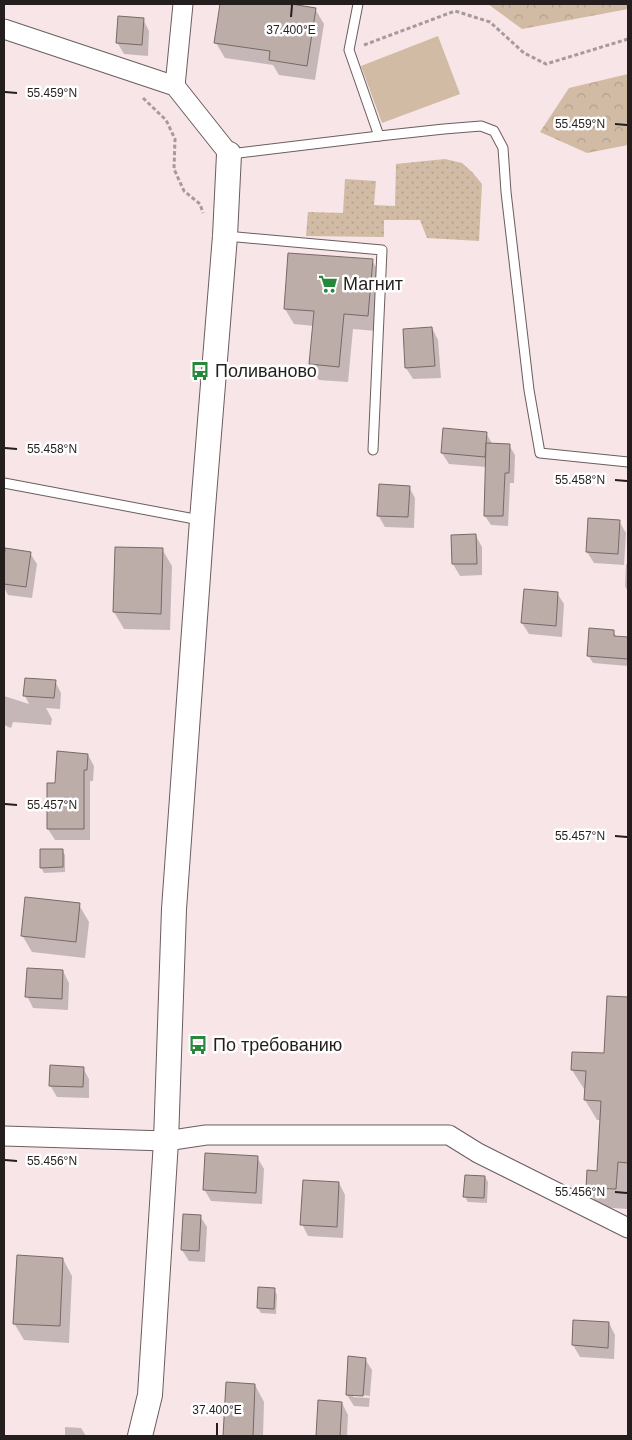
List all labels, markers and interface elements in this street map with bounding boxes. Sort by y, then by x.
text: 37.400°E [266,23,316,37]
text: 55.459°N [27,86,77,100]
text: 55.459°N [555,117,605,131]
supermarket icon: Магнит [317,273,339,295]
place label: Магнит [343,274,403,294]
bus stop icon: Поливаново [189,360,211,382]
place label: Поливаново [215,361,317,381]
text: 55.458°N [27,442,77,456]
text: 55.458°N [555,473,605,487]
text: 55.457°N [27,798,77,812]
text: 55.457°N [555,829,605,843]
bus stop icon: По требованию [187,1034,209,1056]
place label: По требованию [213,1035,342,1055]
text: 55.456°N [27,1154,77,1168]
text: 55.456°N [555,1185,605,1199]
text: 37.400°E [192,1403,242,1417]

